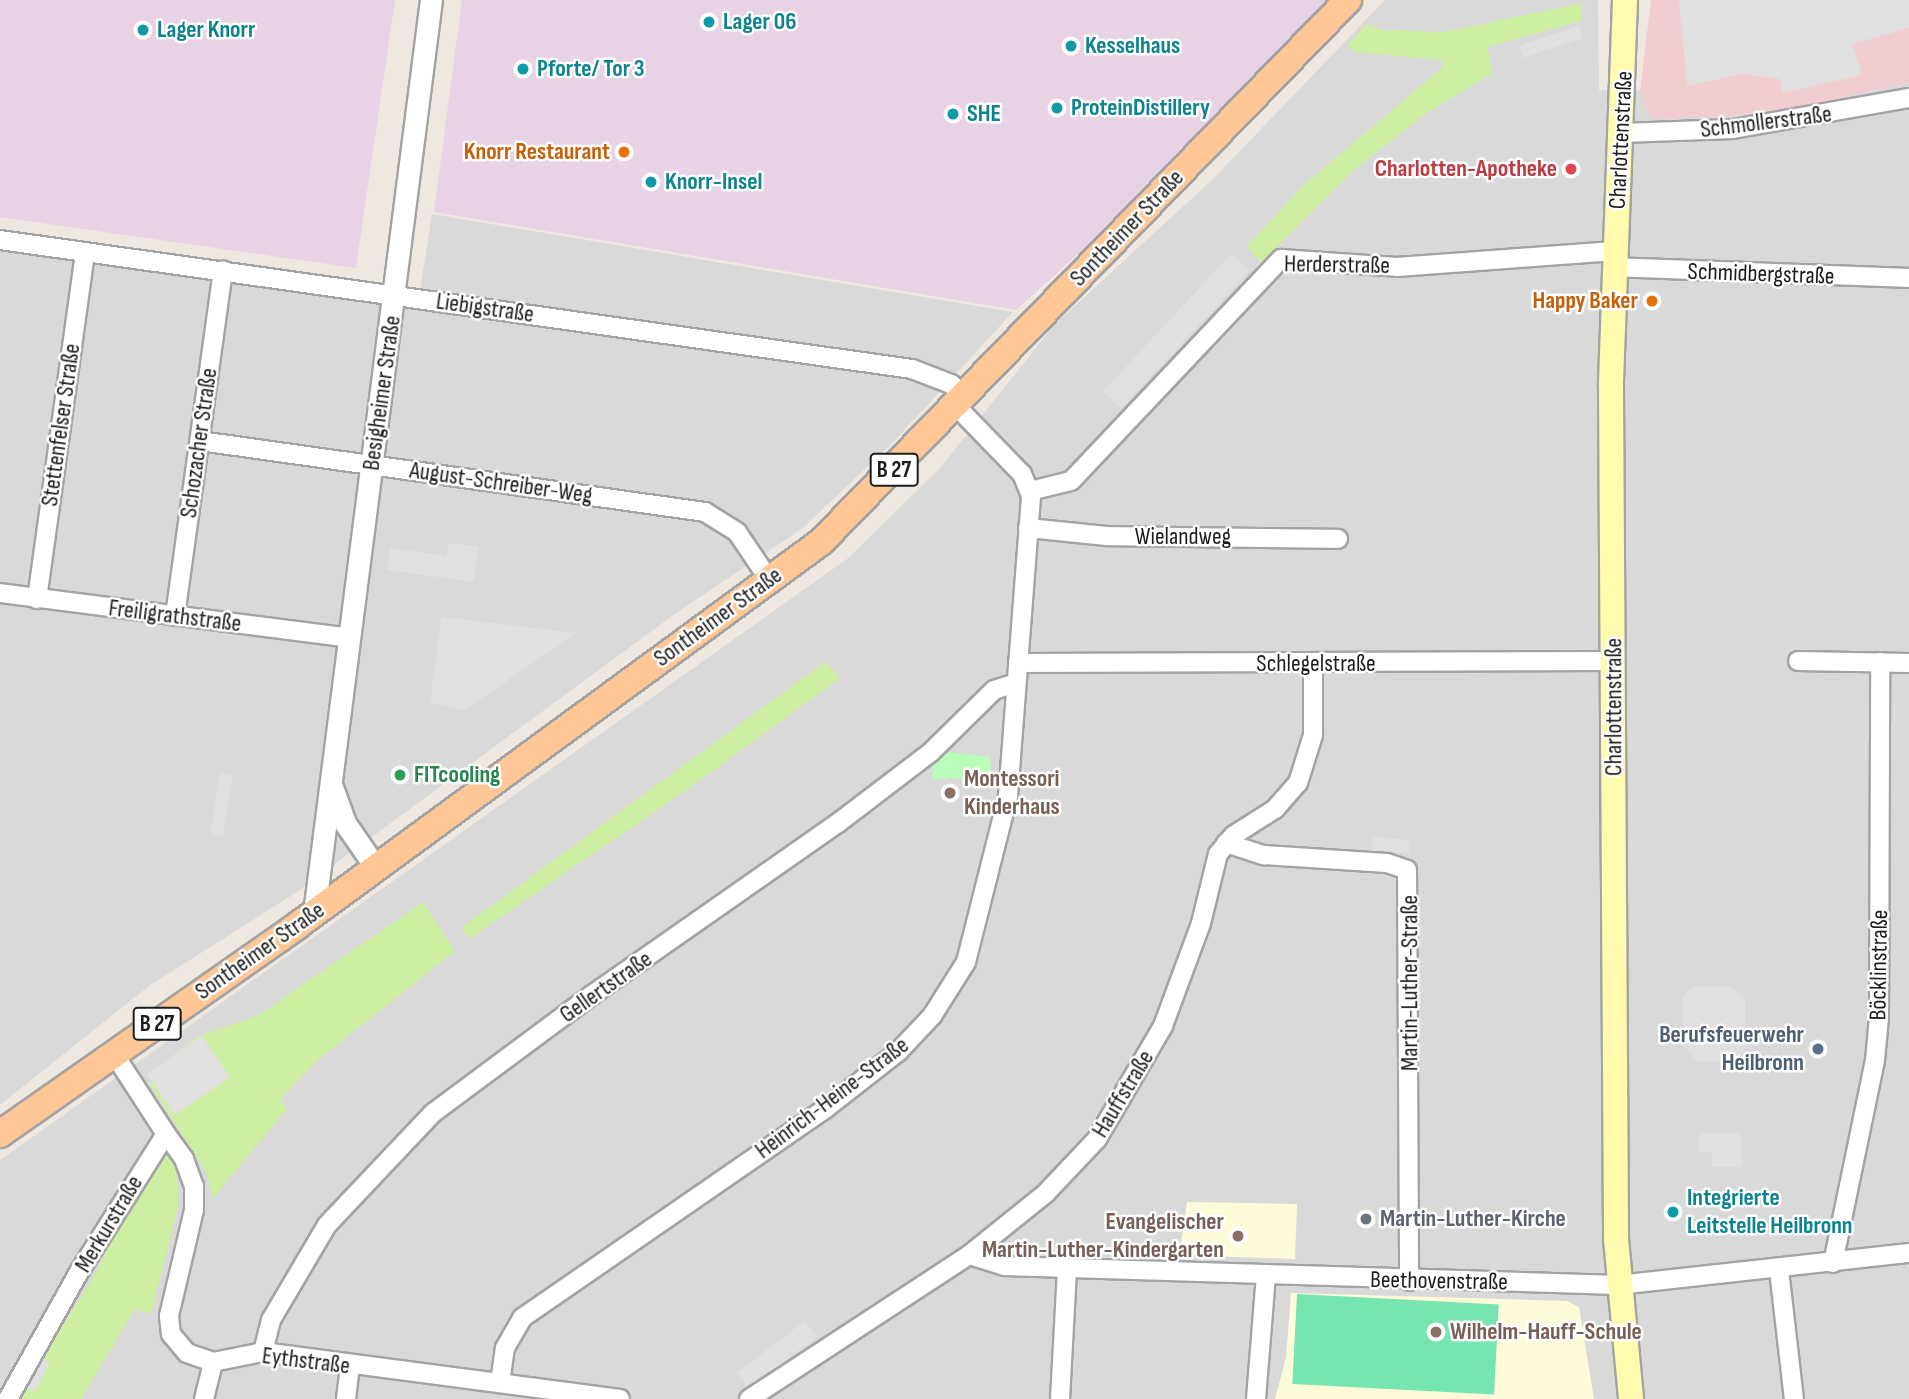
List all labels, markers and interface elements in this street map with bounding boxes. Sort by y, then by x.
place label: Lager 06 [723,8,796,36]
marker: Lager 06 [701,14,717,30]
place label: Lager Knorr [157,16,255,44]
marker: Lager Knorr [135,22,151,38]
place label: Kesselhaus [1085,32,1180,60]
marker: Kesselhaus [1063,38,1079,54]
place label: Pforte/ Tor 3 [537,55,645,83]
marker: Pforte/ Tor 3 [515,61,531,77]
street label: Charlottenstraße [1603,70,1639,210]
place label: ProteinDistillery [1071,94,1210,122]
place label: SHE [967,100,1001,128]
marker: ProteinDistillery [1049,100,1065,116]
street label: Schmollerstraße [1699,100,1833,144]
marker: SHE [945,106,961,122]
place label: Knorr Restaurant [464,138,610,166]
marker: Knorr Restaurant [616,144,632,160]
place label: Charlotten-Apotheke [1375,155,1557,183]
marker: Charlotten-Apotheke [1563,161,1579,177]
street label: Sontheimer Straße [1064,164,1190,292]
place label: Knorr-Insel [665,168,762,196]
marker: Knorr-Insel [643,174,659,190]
street label: Herderstraße [1284,250,1390,280]
street label: Schmidbergstraße [1687,257,1835,291]
street label: Liebigstraße [434,287,536,329]
place label: Happy Baker [1532,287,1638,315]
marker: Happy Baker [1644,293,1660,309]
street label: Besigheimer Straße [357,314,407,472]
street label: Stettenfelser Straße [35,342,87,508]
street label: Schozacher Straße [174,366,224,520]
road number: B 27 [870,450,918,490]
street label: August-Schreiber-Weg [408,456,594,510]
street label: Wielandweg [1135,523,1231,551]
street label: Sontheimer Straße [648,561,788,673]
street label: Freiligrathstraße [107,594,243,638]
street label: Charlottenstraße [1600,638,1628,776]
street label: Schlegelstraße [1256,650,1376,678]
place label: FITcooling [414,761,500,789]
place label: Montessori Kinderhaus [964,765,1060,821]
marker: FITcooling [392,767,408,783]
marker: Montessori Kinderhaus [942,785,958,801]
street label: Martin-Luther-Straße [1396,895,1424,1071]
street label: Sontheimer Straße [190,896,330,1006]
street label: Böcklinstraße [1864,909,1894,1021]
street label: Gellertstraße [554,945,658,1029]
road number: B 27 [132,1004,182,1044]
place label: Berufsfeuerwehr Heilbronn [1659,1021,1804,1077]
street label: Heinrich-Heine-Straße [750,1031,914,1165]
marker: Berufsfeuerwehr Heilbronn [1810,1041,1826,1057]
street label: Hauffstraße [1086,1045,1160,1143]
street label: Merkurstraße [69,1170,149,1278]
place label: Integrierte Leitstelle Heilbronn [1687,1184,1852,1240]
marker: Integrierte Leitstelle Heilbronn [1665,1204,1681,1220]
place label: Martin-Luther-Kirche [1380,1205,1566,1233]
place label: Evangelischer Martin-Luther-Kindergarten [982,1208,1224,1264]
marker: Martin-Luther-Kirche [1358,1211,1374,1227]
marker: Evangelischer Martin-Luther-Kindergarten [1230,1228,1246,1244]
street label: Beethovenstraße [1370,1265,1508,1297]
place label: Wilhelm-Hauff-Schule [1450,1318,1642,1346]
marker: Wilhelm-Hauff-Schule [1428,1324,1444,1340]
street label: Eythstraße [260,1341,352,1381]

